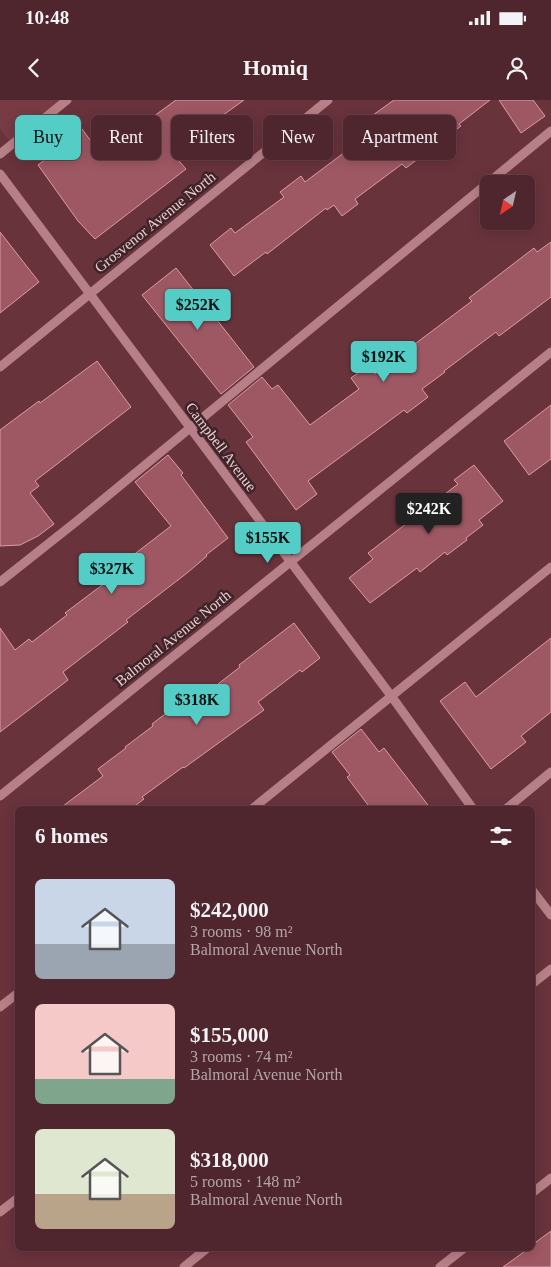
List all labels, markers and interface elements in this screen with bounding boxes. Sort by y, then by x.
text: 10:48 [25,7,69,28]
icon: back [20,54,48,82]
icon: person [503,54,531,82]
text: Homiq [243,55,308,80]
chip: Buy [15,115,81,160]
chip: Rent [91,115,161,160]
chip: Filters [171,115,253,160]
chip: New [263,115,333,160]
chip: Apartment [343,115,456,160]
street label: Grosvenor Avenue North [91,168,219,276]
north arrow [480,175,535,230]
map controls [480,175,535,230]
pin: $252K [163,288,233,331]
text: $252K [176,296,220,313]
pin: $192K [349,340,419,383]
text: $192K [362,348,406,365]
street label: Campbell Avenue [182,400,260,495]
pin: $242K [394,492,464,535]
text: $242K [407,500,451,517]
pin: $155K [233,522,303,564]
text: $155K [246,529,290,546]
pin: $327K [77,552,147,595]
text: $327K [90,560,134,577]
street label: Balmoral Avenue North [112,586,234,689]
pin: $318K [162,684,232,726]
text: $318K [175,691,219,708]
icon: filters [487,822,515,850]
text: 6 homes [35,824,108,848]
text: $242,000 [190,898,269,922]
icon: home [75,899,135,959]
text: 3 rooms · 98 m² [190,923,293,940]
text: Balmoral Avenue North [190,941,343,958]
text: $155,000 [190,1023,269,1047]
icon: home [75,1024,135,1084]
text: 3 rooms · 74 m² [190,1048,293,1065]
text: Balmoral Avenue North [190,1066,343,1083]
text: $318,000 [190,1148,269,1172]
icon: home [75,1149,135,1209]
text: 5 rooms · 148 m² [190,1173,301,1190]
text: Balmoral Avenue North [190,1191,343,1208]

